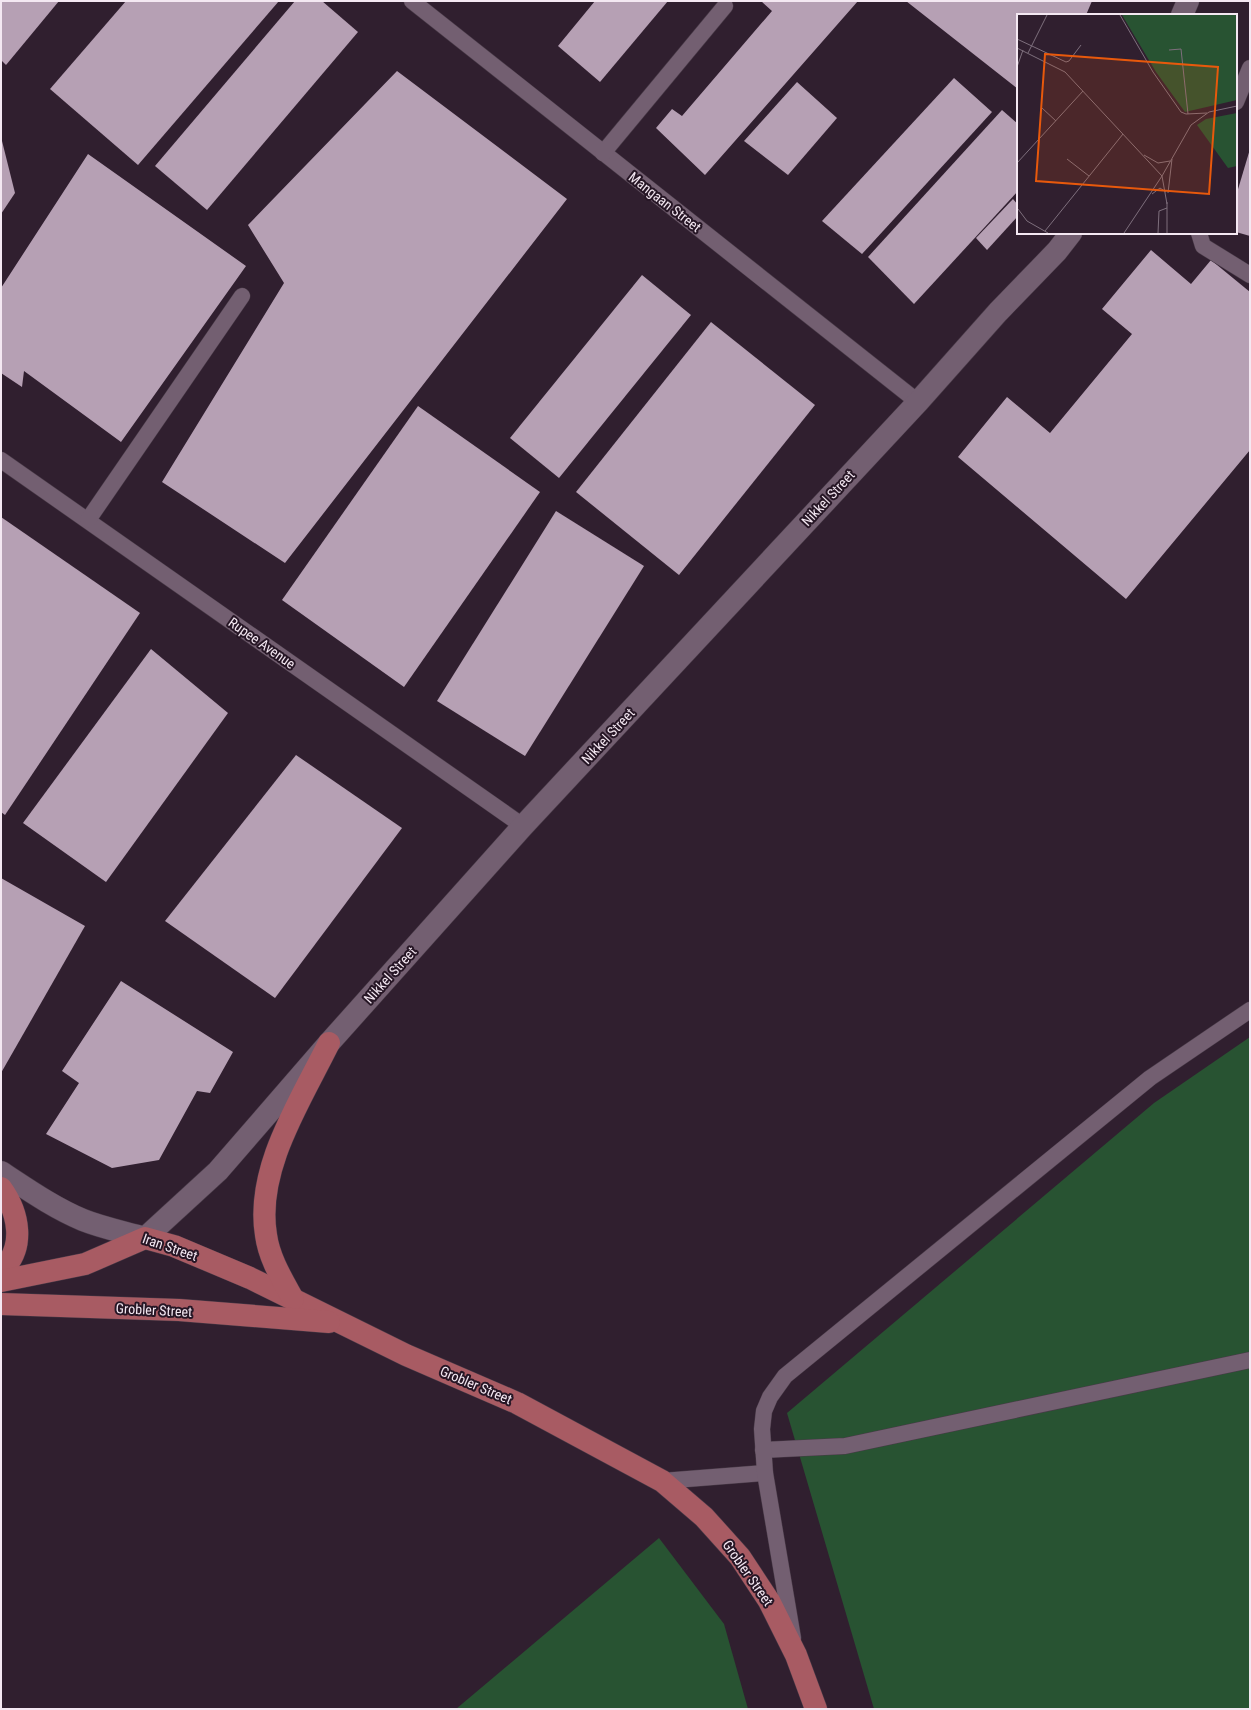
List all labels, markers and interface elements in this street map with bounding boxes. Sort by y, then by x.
inset map [1017,14,1237,234]
street label: Mangaan Street [626,169,704,235]
street label: Nikkel Street [798,467,858,529]
street label: Rupee Avenue [226,614,299,672]
street label: Nikkel Street [578,705,638,767]
street label: Nikkel Street [361,944,419,1006]
street label: Iran Street [140,1230,200,1264]
street label: Grobler Street [115,1300,193,1320]
street label: Grobler Street [438,1363,514,1407]
street label: Grobler Street [720,1537,776,1609]

